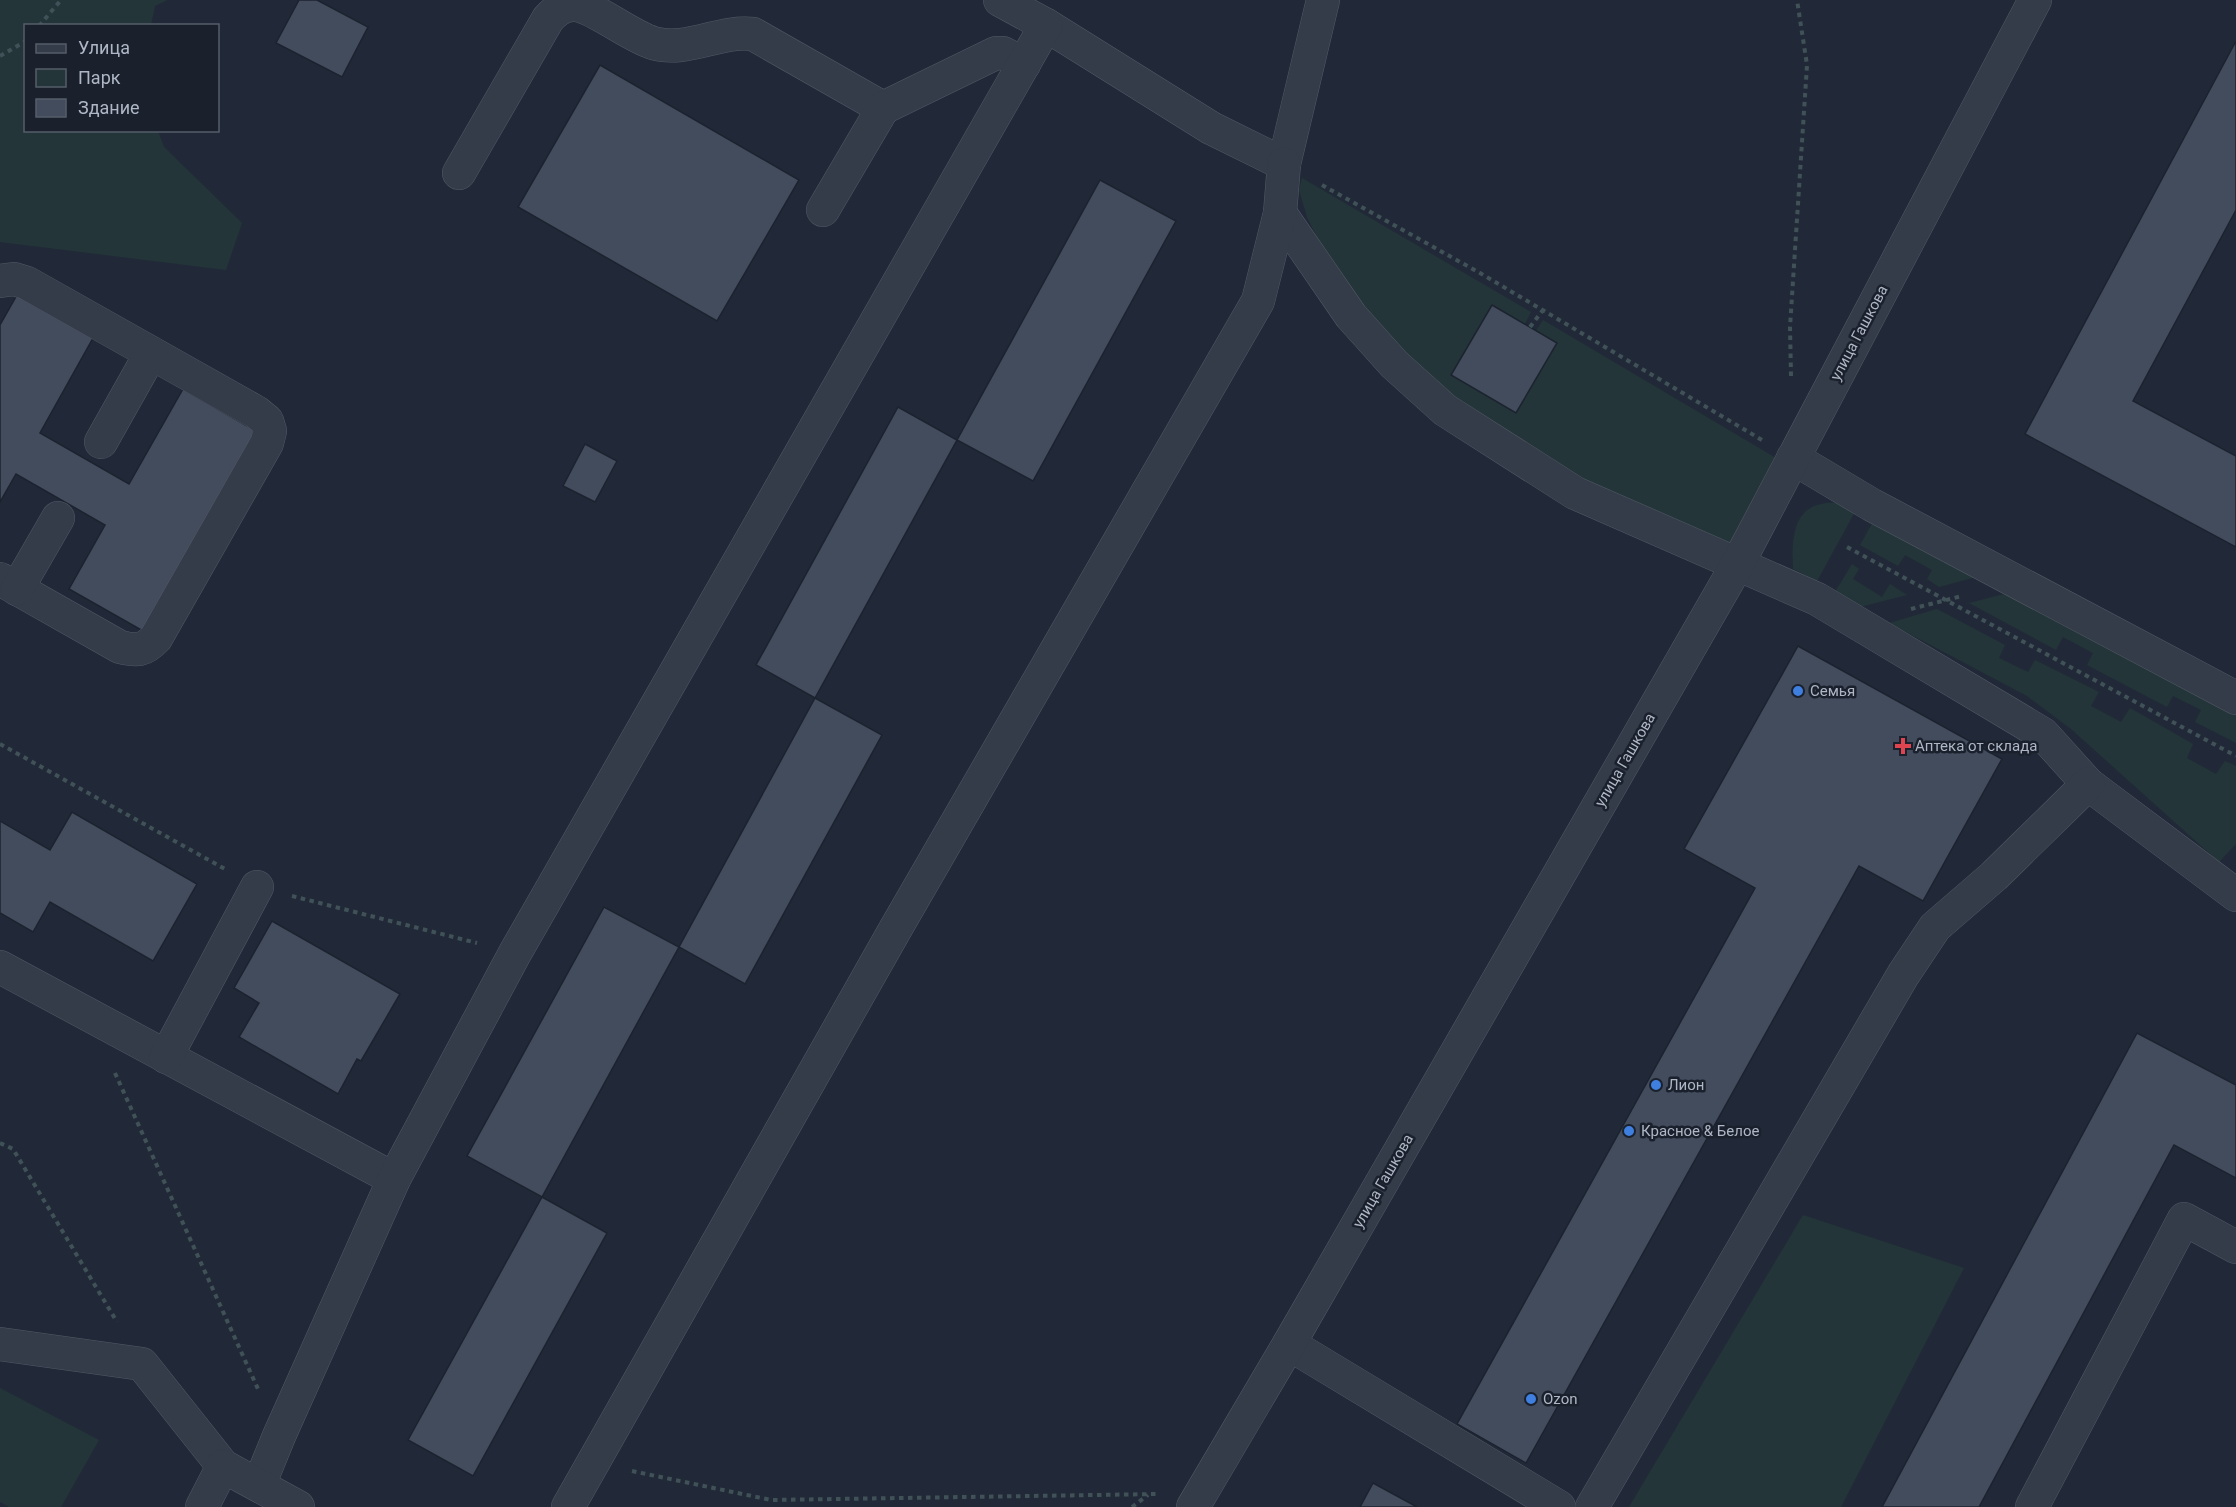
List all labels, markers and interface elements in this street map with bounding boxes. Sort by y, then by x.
legend [24,24,219,132]
text: Улица [78,37,130,58]
text: Парк [78,67,121,88]
text: Здание [78,97,140,118]
street label: улица Гашкова [1826,282,1892,384]
place label: Семья [1810,682,1855,700]
marker: Семья [1791,684,1805,698]
street label: улица Гашкова [1591,710,1659,810]
place label: Аптека от склада [1915,737,2037,755]
marker: Аптека от склада [1896,739,1910,753]
place label: Лион [1668,1076,1704,1094]
marker: Лион [1649,1078,1663,1092]
place label: Красное & Белое [1641,1122,1759,1140]
marker: Красное & Белое [1622,1124,1636,1138]
street label: улица Гашкова [1349,1131,1417,1231]
place label: Ozon [1543,1390,1577,1408]
marker: Ozon [1524,1392,1538,1406]

